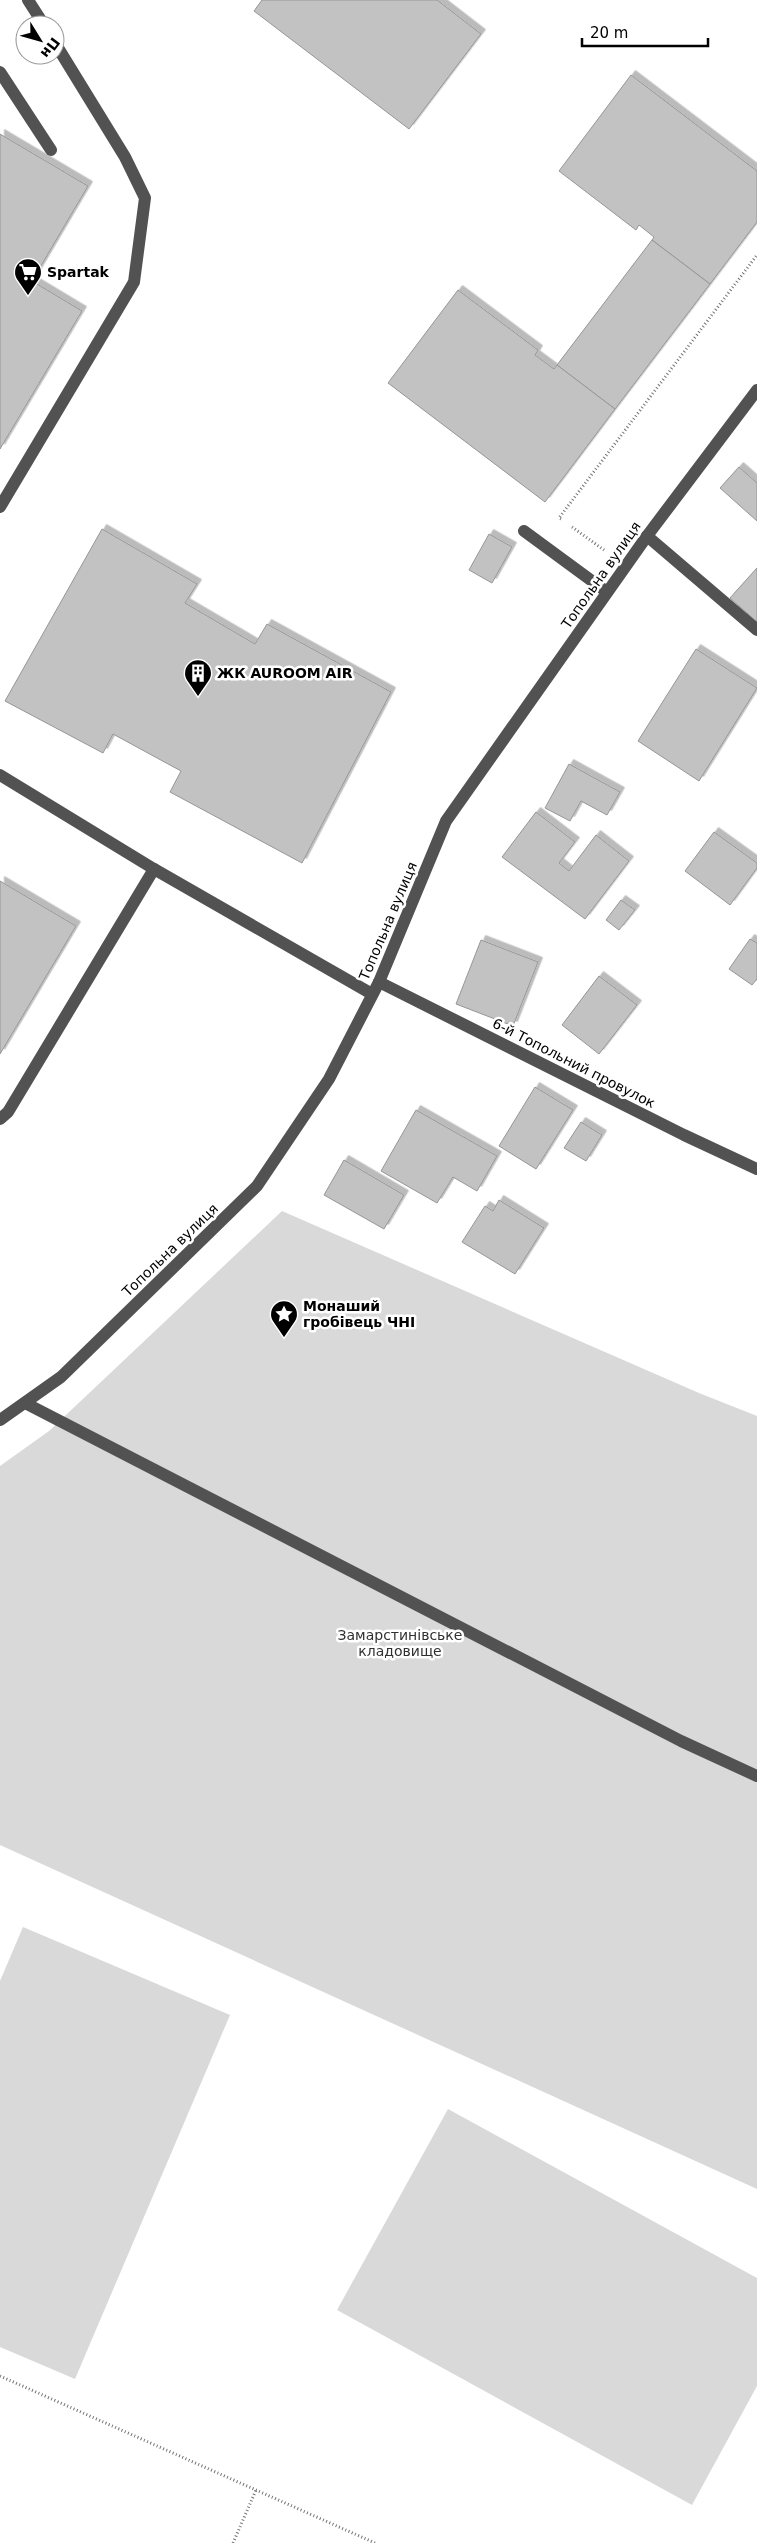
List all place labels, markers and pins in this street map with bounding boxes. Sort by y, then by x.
supermarket icon: Spartak [13,257,43,296]
place label: Spartak [47,264,110,280]
building icon: ЖК AUROOM AIR [183,658,213,697]
place label: ЖК AUROOM AIR [217,665,353,681]
place label: Монаший гробівець ЧНІ [303,1298,415,1330]
place icon: Монаший гробівець ЧНІ [269,1299,299,1338]

